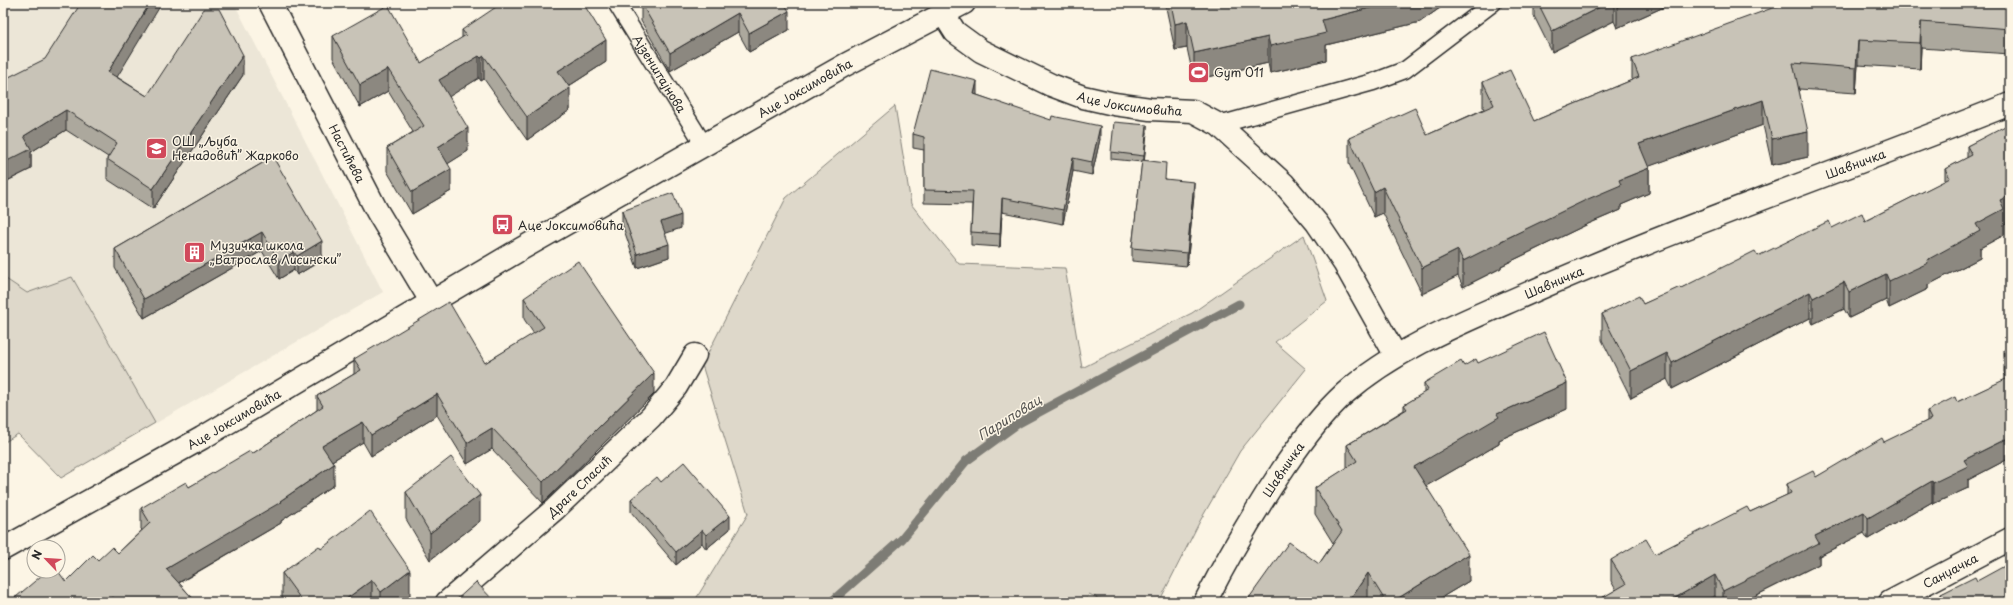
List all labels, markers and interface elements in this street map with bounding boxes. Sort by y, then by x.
street label: Ајзенштајнова [629,31,691,116]
street label: Аце Јоксимовића [754,54,856,122]
sports icon: Gym 011 [1186,59,1212,85]
place label: Gym 011 [1214,63,1264,81]
street label: Аце Јоксимовића [1075,87,1183,120]
street label: Настићева [325,121,370,186]
place label: ОШ „Љуба Ненадовић” Жарково [172,132,299,164]
school or university icon: ОШ „Љуба Ненадовић” Жарково [143,135,169,161]
street label: Шавничка [1823,144,1888,183]
bus stop icon: Аце Јоксимовића [490,212,516,238]
place label: Аце Јоксимовића [518,216,624,234]
place label: Музичка школа „Ватрослав Лисински” [210,236,341,268]
building icon: Музичка школа „Ватрослав Лисински” [181,239,207,265]
street label: Шавничка [1522,261,1587,303]
street label: Аце Јоксимовића [184,384,284,454]
water label: Париповац [973,390,1045,444]
street label: Шавничка [1258,438,1308,500]
street label: Драге Спасић [542,451,615,522]
north arrow [26,539,66,579]
text: N [27,547,46,562]
street label: Санџачка [1920,548,1981,592]

